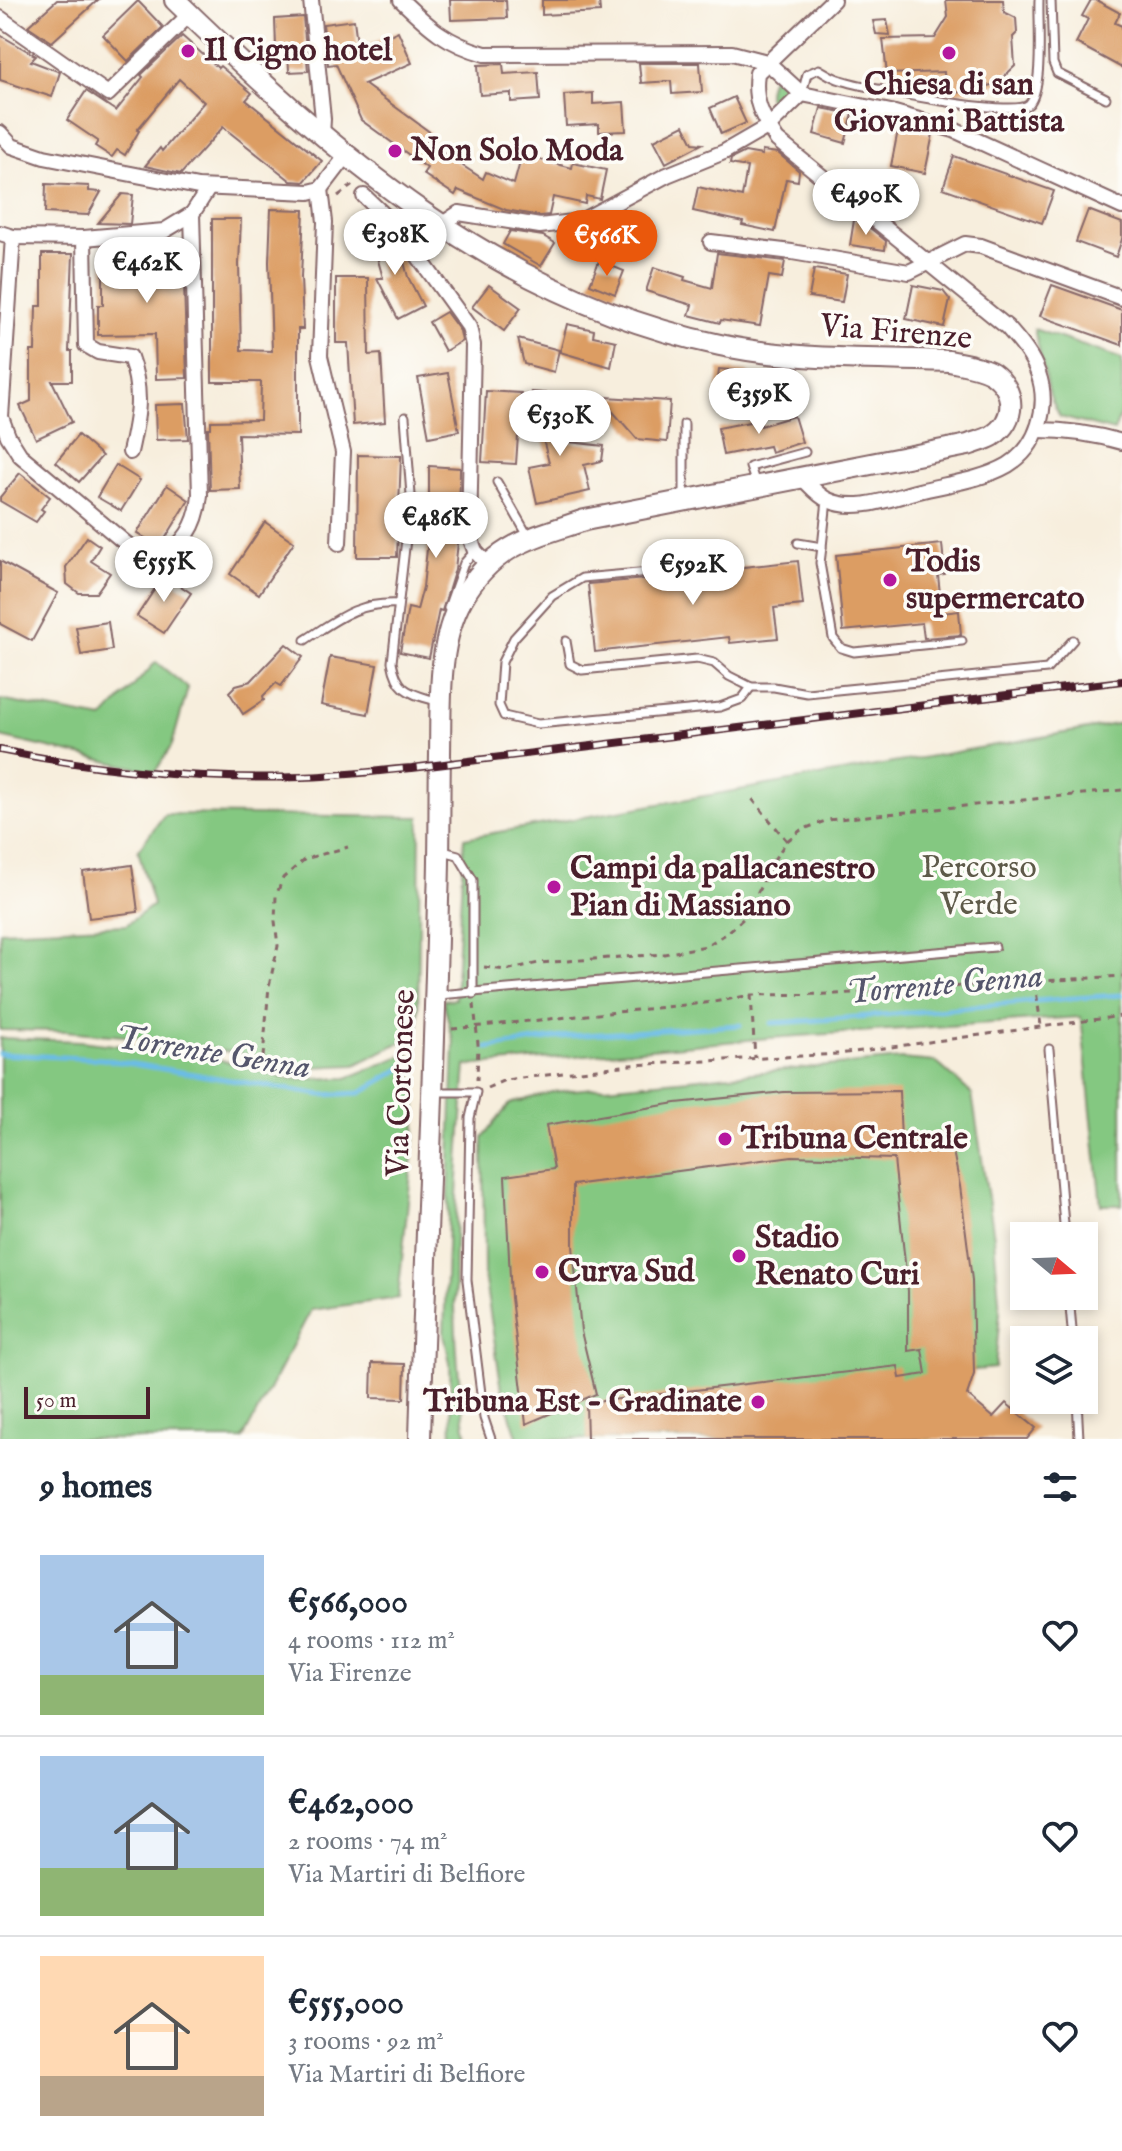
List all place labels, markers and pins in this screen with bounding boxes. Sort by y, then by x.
place label: Il Cigno hotel [204,31,393,72]
marker: Il Cigno hotel [179,42,197,60]
marker: Chiesa di san Giovanni Battista [940,44,958,62]
place label: Chiesa di san Giovanni Battista [834,65,1065,143]
place label: Non Solo Moda [410,131,624,172]
marker: Non Solo Moda [386,142,404,160]
pin: €490K [810,169,922,237]
pin: €308K [339,209,451,277]
pin: €566K [551,210,663,278]
pin: €462K [91,237,203,305]
pin: €359K [703,368,815,436]
pin: €530K [504,390,616,458]
pin: €486K [380,492,492,560]
pin: €555K [108,536,220,604]
pin: €592K [637,539,749,607]
place label: Todis supermercato [905,542,1084,620]
marker: Todis supermercato [881,571,899,589]
place label: Campi da pallacanestro Pian di Massiano [570,849,875,927]
marker: Campi da pallacanestro Pian di Massiano [545,878,563,896]
place label: Tribuna Centrale [740,1119,968,1160]
marker: Tribuna Centrale [716,1130,734,1148]
place label: Stadio Renato Curi [755,1218,920,1296]
marker: Stadio Renato Curi [730,1247,748,1265]
place label: Curva Sud [558,1252,695,1293]
marker: Curva Sud [533,1263,551,1281]
place label: Tribuna Est - Gradinate [422,1382,742,1423]
marker: Tribuna Est - Gradinate [749,1393,767,1411]

